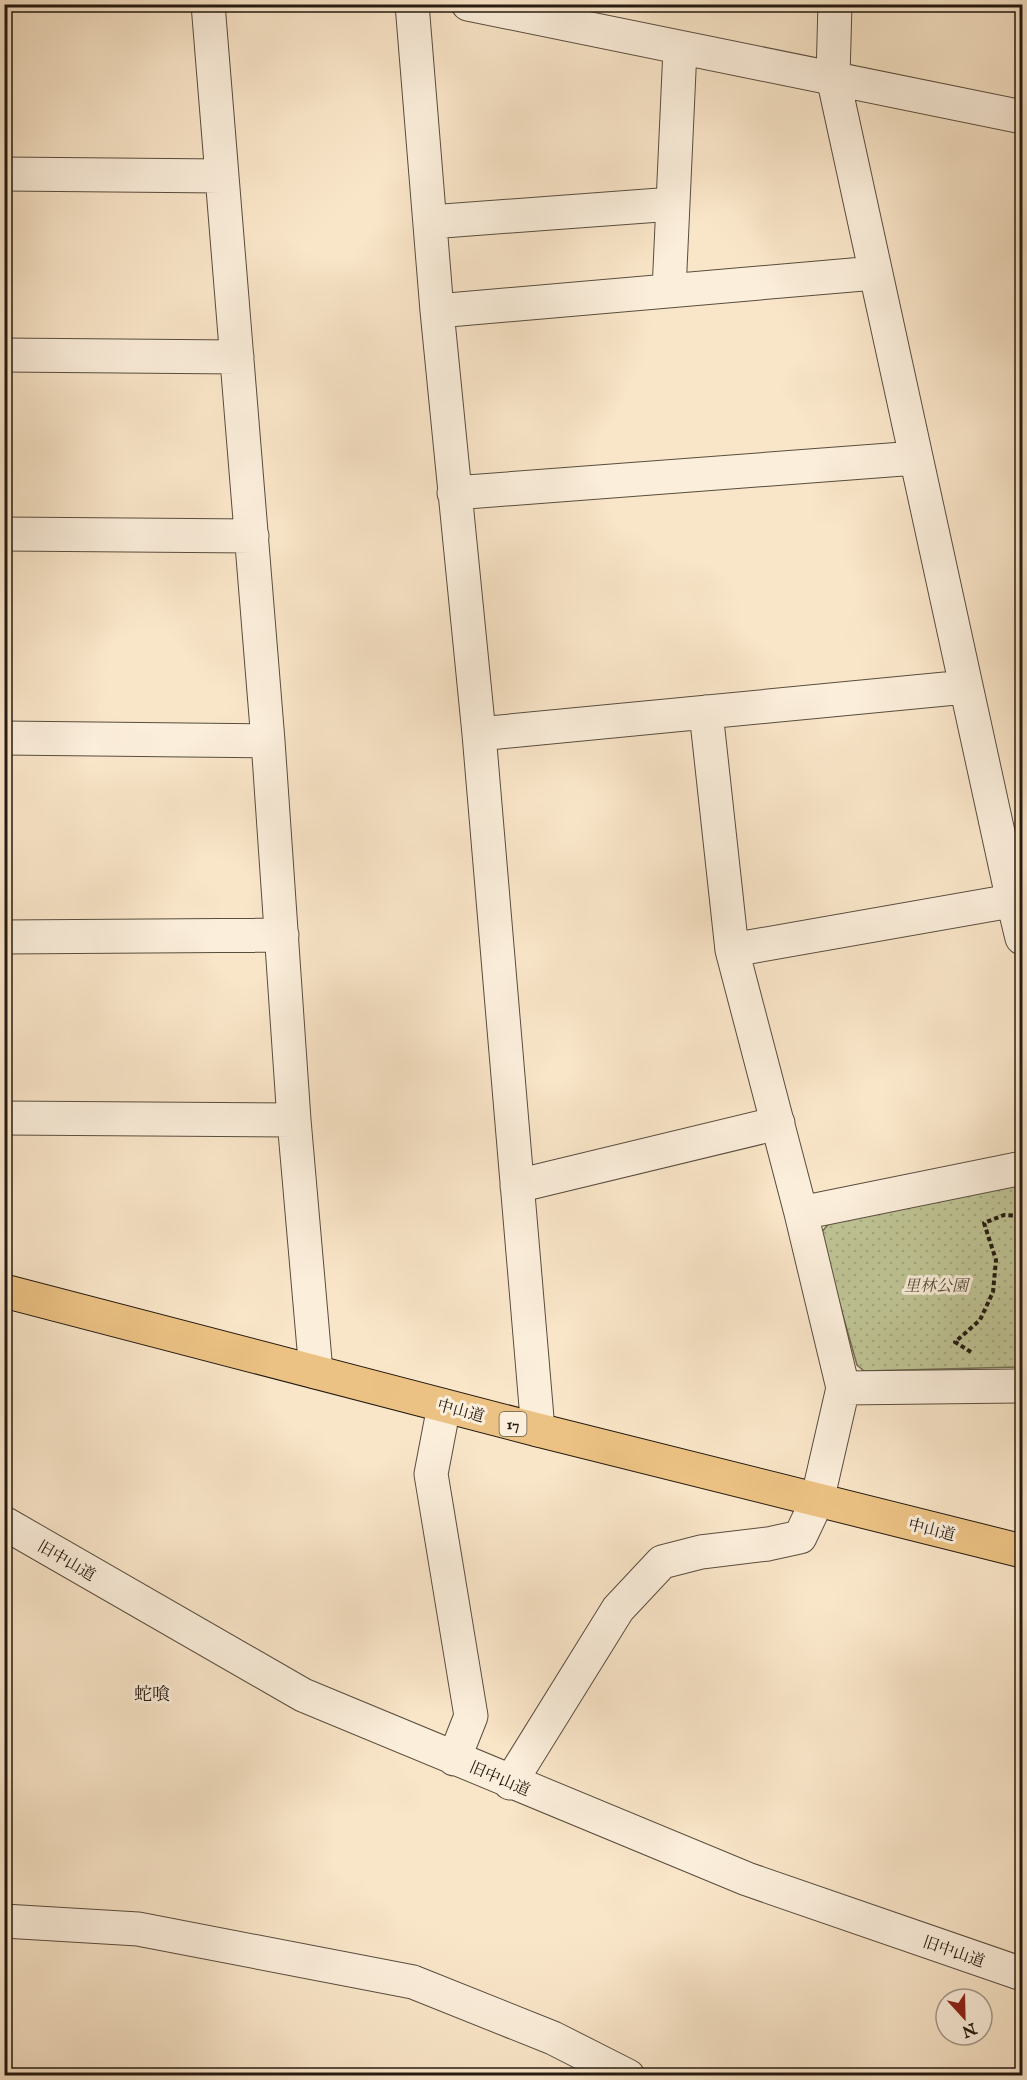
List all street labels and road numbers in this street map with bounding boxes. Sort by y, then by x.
street label: 中山道 [435,1396,486,1428]
road number: 17 [500,1412,526,1436]
street label: 中山道 [906,1515,957,1546]
street label: 旧中山道 [33,1537,99,1586]
street label: 旧中山道 [466,1758,533,1802]
street label: 旧中山道 [920,1933,987,1973]

